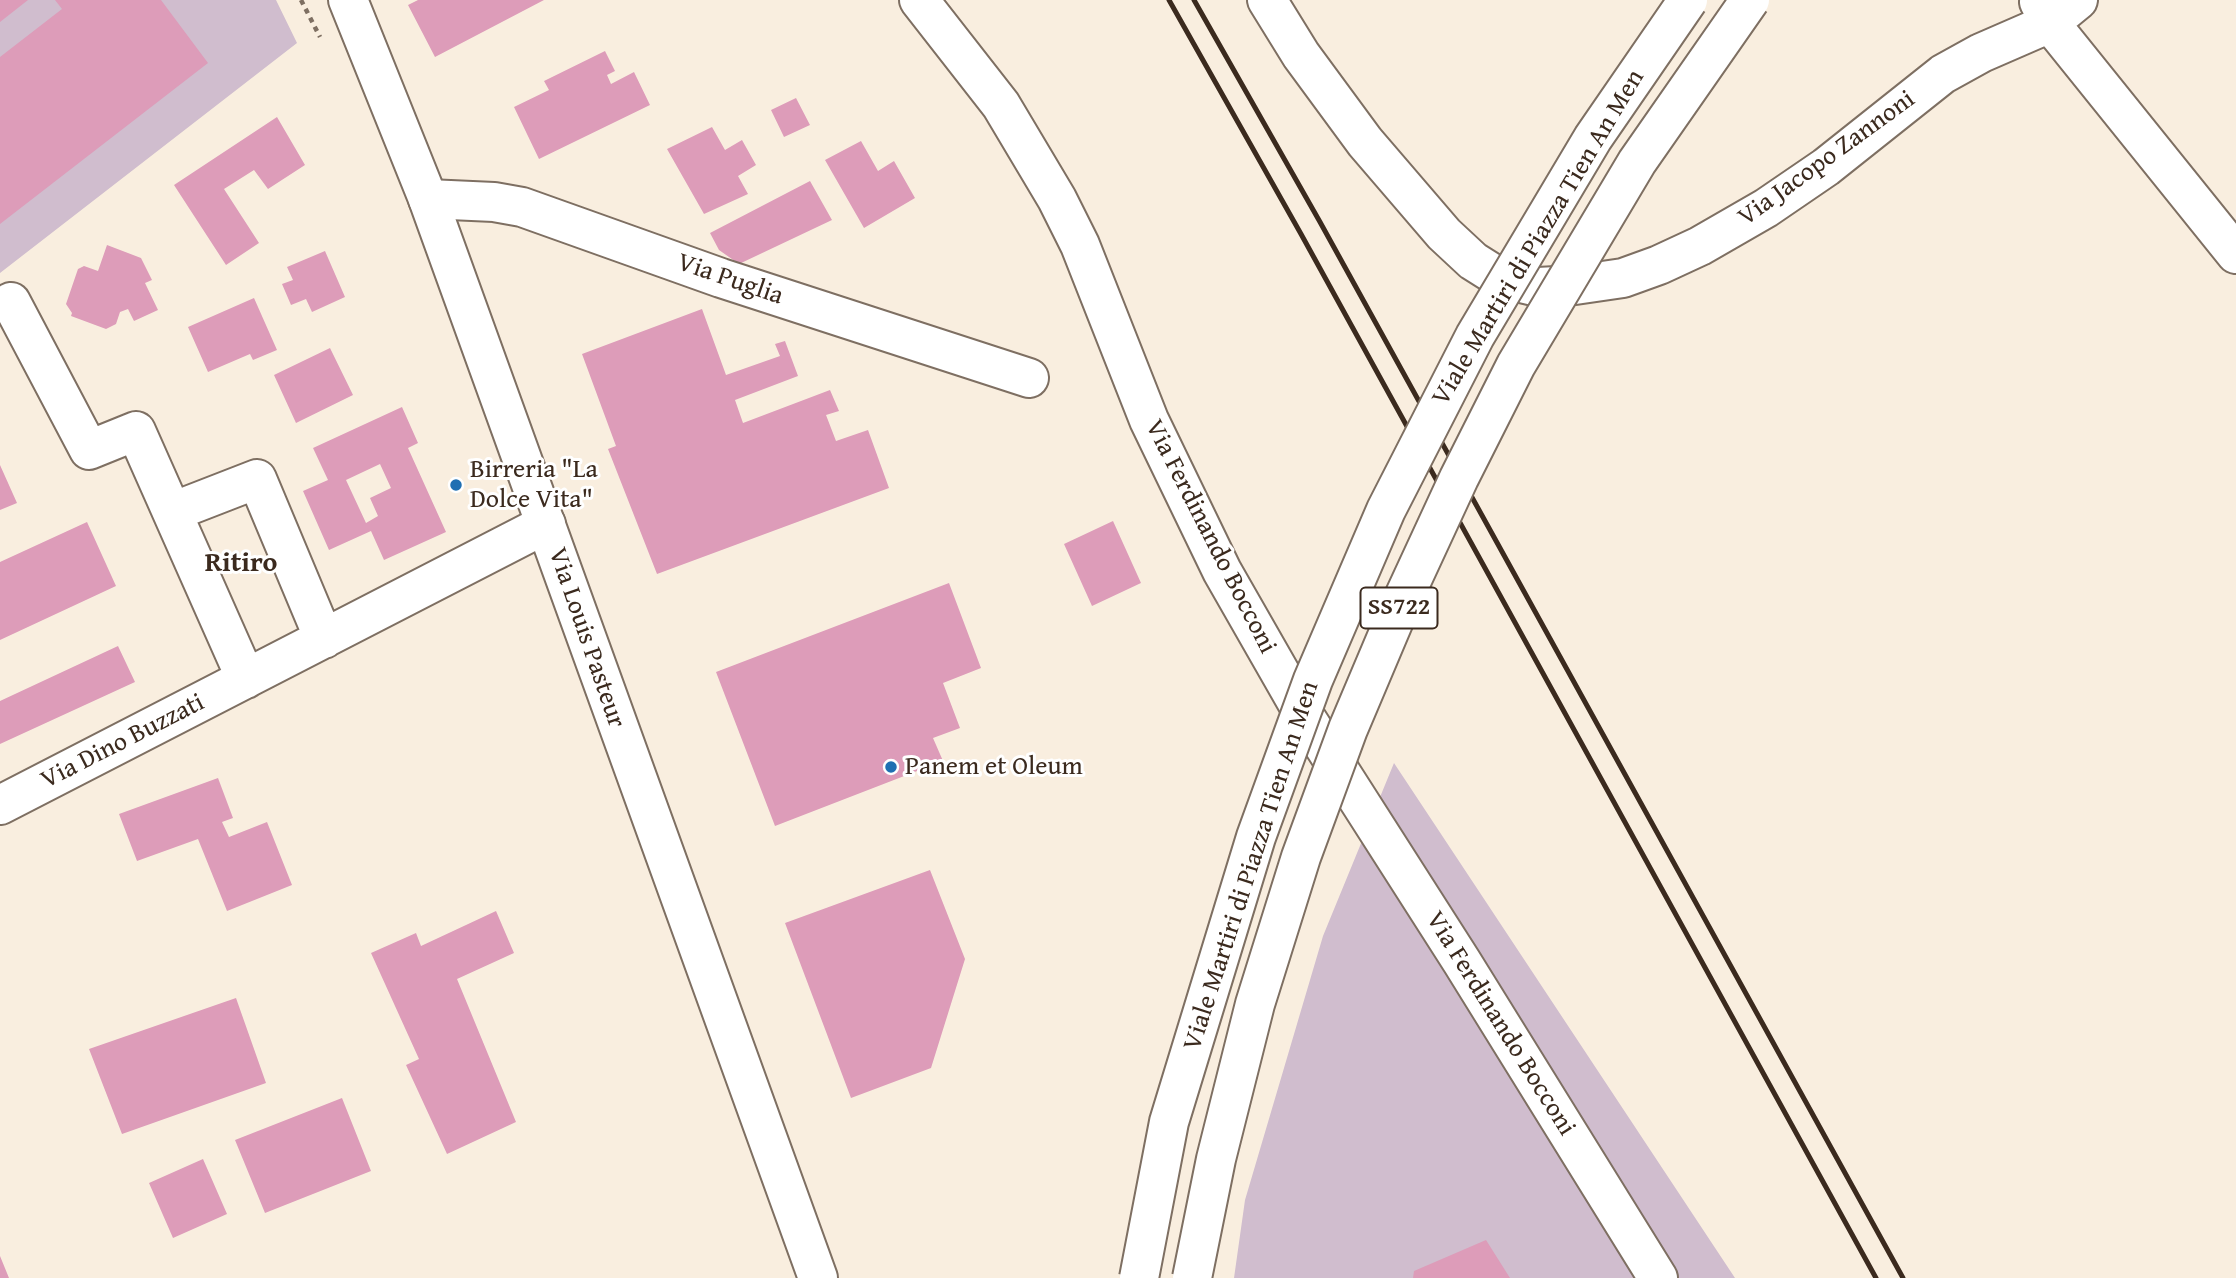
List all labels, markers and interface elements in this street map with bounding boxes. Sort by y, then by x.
street label: Viale Martiri di Piazza Tien An Men [1426,64,1652,412]
street label: Via Jacopo Zannoni [1732,84,1922,234]
street label: Via Puglia [673,247,787,313]
street label: Via Ferdinando Bocconi [1137,415,1283,659]
place label: Birreria "La Dolce Vita" [470,454,598,516]
marker: Birreria "La Dolce Vita" [448,477,464,493]
street label: Via Louis Pasteur [541,544,631,732]
district label: Ritiro [205,547,277,581]
road number: SS722 [1360,588,1438,628]
street label: Viale Martiri di Piazza Tien An Men [1177,678,1327,1054]
street label: Via Dino Buzzati [36,687,210,797]
place label: Panem et Oleum [905,751,1083,783]
marker: Panem et Oleum [883,759,899,775]
street label: Via Ferdinando Bocconi [1418,906,1582,1142]

